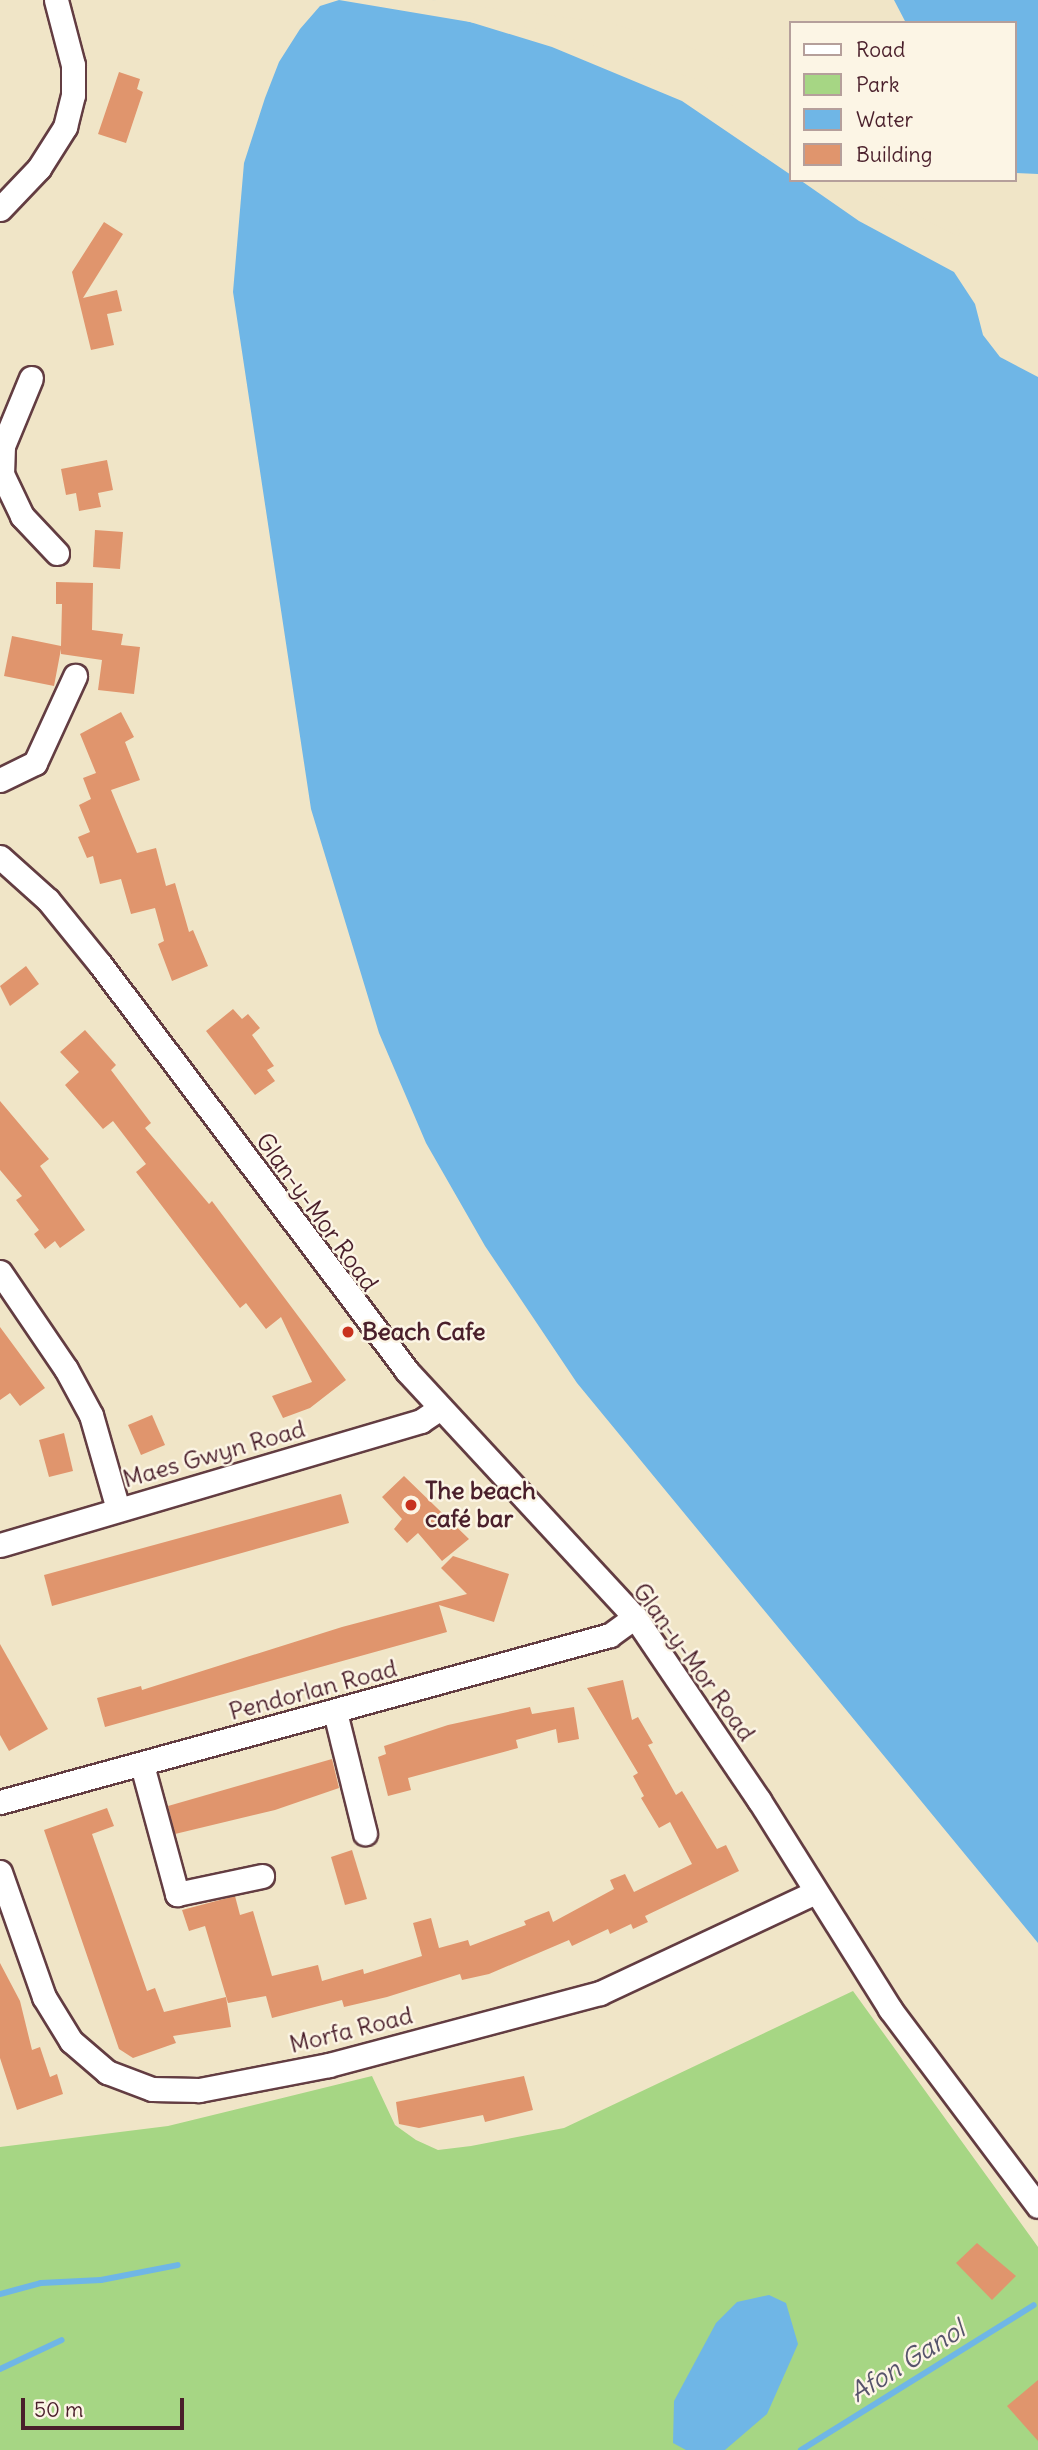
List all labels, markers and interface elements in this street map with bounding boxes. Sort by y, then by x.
legend [790,21,1017,182]
text: Road [856,36,905,63]
text: Park [856,71,899,98]
text: Water [856,106,913,133]
text: Building [856,141,932,168]
street label: Glan-y-Mor Road [250,1127,384,1297]
place label: Beach Cafe [362,1318,486,1346]
marker: Beach Cafe [340,1324,356,1340]
street label: Maes Gwyn Road [120,1414,308,1494]
place label: The beach café bar [425,1477,536,1533]
marker: The beach café bar [403,1497,419,1513]
street label: Glan-y-Mor Road [627,1577,761,1747]
street label: Pendorlan Road [226,1654,400,1726]
street label: Morfa Road [287,2001,415,2059]
water label: Afon Ganol [844,2313,970,2409]
scale bar [24,2384,187,2428]
text: 50 m [34,2396,83,2423]

